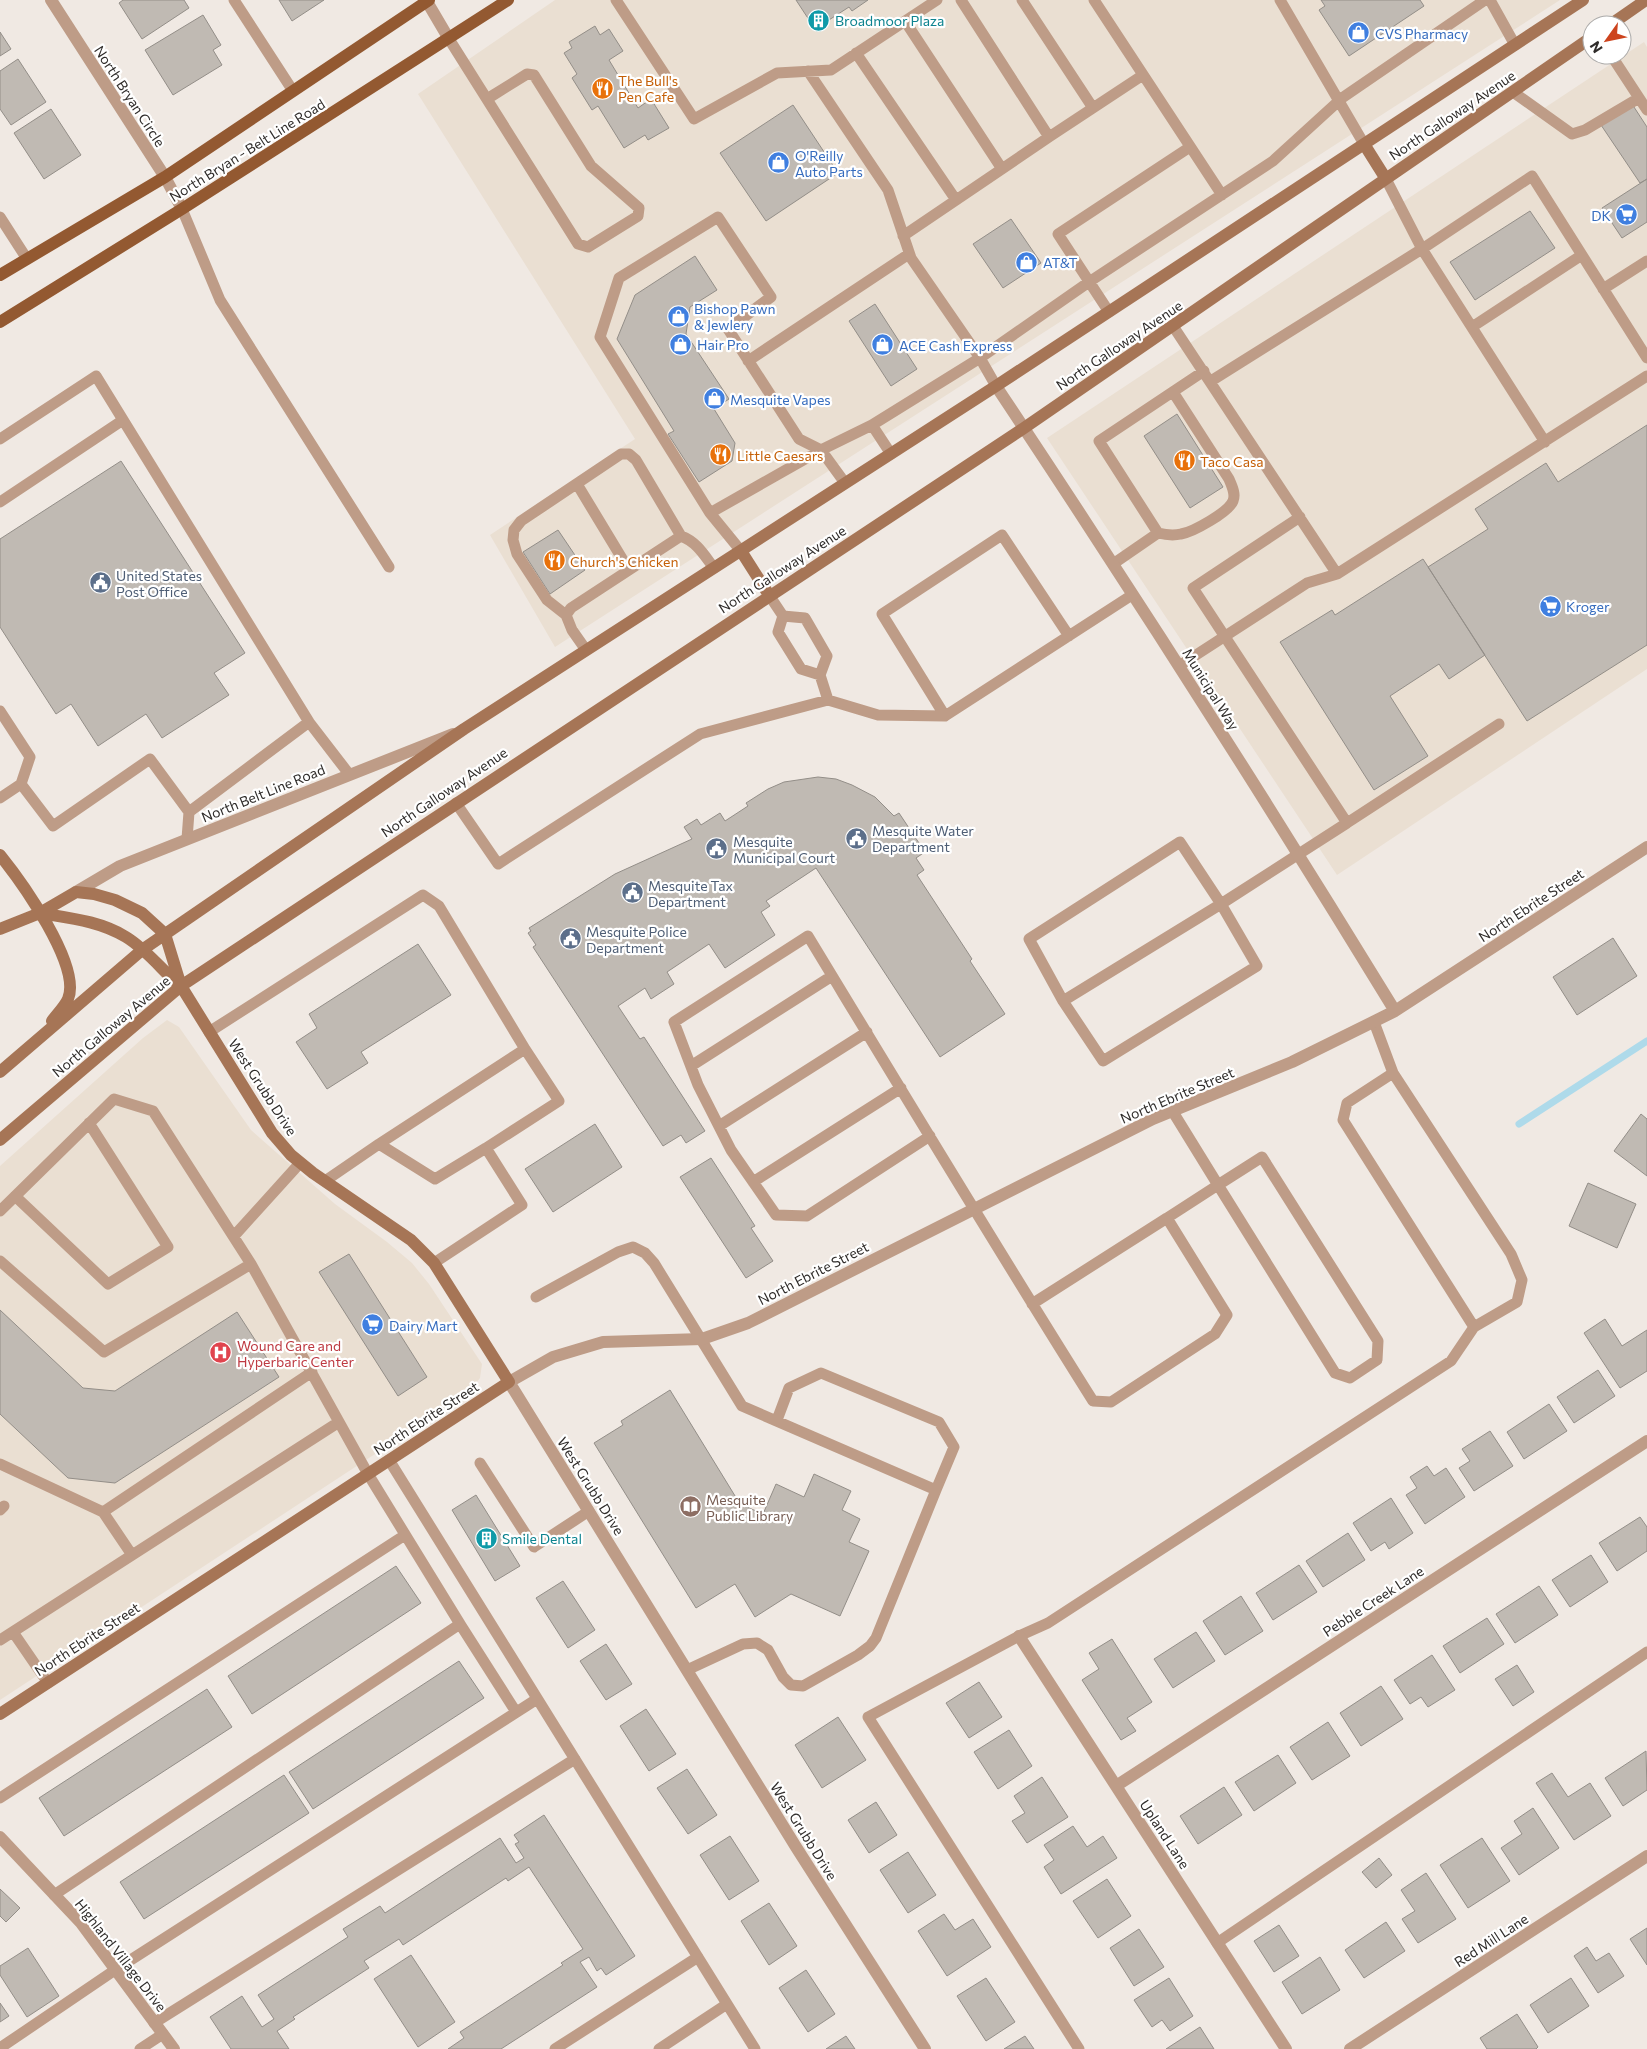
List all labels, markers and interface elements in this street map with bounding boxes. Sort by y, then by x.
building icon: Broadmoor Plaza [807,8,831,32]
place label: Broadmoor Plaza [835,12,944,29]
north arrow [1582,15,1632,65]
shop icon: CVS Pharmacy [1347,21,1371,45]
place label: CVS Pharmacy [1375,25,1468,42]
text: N [1586,38,1606,56]
street label: North Bryan Circle [91,42,169,150]
street label: North Galloway Avenue [1386,66,1518,164]
place label: The Bull's Pen Cafe [618,72,678,105]
restaurant icon: The Bull's Pen Cafe [590,76,614,100]
street label: North Bryan - Belt Line Road [166,95,328,205]
place label: O'Reilly Auto Parts [795,147,863,180]
shop icon: O'Reilly Auto Parts [767,151,791,175]
supermarket icon: DK [1615,203,1639,227]
place label: DK [1591,207,1611,224]
shop icon: AT&T [1015,250,1039,274]
place label: AT&T [1043,254,1077,271]
street label: North Galloway Avenue [1053,296,1185,394]
place label: Bishop Pawn & Jewlery [694,300,776,333]
shop icon: Bishop Pawn & Jewlery [666,304,690,328]
shop icon: Hair Pro [669,332,693,356]
shop icon: ACE Cash Express [871,333,895,357]
place label: Hair Pro [697,336,749,353]
place label: ACE Cash Express [899,337,1012,354]
shop icon: Mesquite Vapes [702,387,726,411]
place label: Mesquite Vapes [730,391,831,408]
restaurant icon: Little Caesars [709,443,733,467]
place label: Little Caesars [737,447,823,464]
restaurant icon: Taco Casa [1172,449,1196,473]
place label: Taco Casa [1200,453,1264,470]
street label: North Galloway Avenue [715,521,849,617]
restaurant icon: Church's Chicken [542,549,566,573]
place label: Church's Chicken [570,553,678,570]
place label: United States Post Office [116,567,202,600]
public building icon: United States Post Office [88,571,112,595]
supermarket icon: Kroger [1538,594,1562,618]
place label: Kroger [1566,598,1610,615]
street label: Municipal Way [1179,645,1243,733]
street label: North Galloway Avenue [378,743,510,841]
street label: North Belt Line Road [199,760,327,826]
place label: Mesquite Water Department [872,822,974,855]
public building icon: Mesquite Water Department [844,826,868,850]
place label: Mesquite Municipal Court [733,833,836,866]
public building icon: Mesquite Municipal Court [705,837,729,861]
street label: North Ebrite Street [1475,865,1587,945]
place label: Mesquite Tax Department [648,877,734,910]
public building icon: Mesquite Tax Department [620,881,644,905]
place label: Mesquite Police Department [586,923,687,956]
public building icon: Mesquite Police Department [558,927,582,951]
street label: North Galloway Avenue [49,972,173,1080]
street label: West Grubb Drive [225,1035,301,1139]
street label: North Ebrite Street [1118,1063,1237,1127]
street label: North Ebrite Street [755,1238,871,1308]
supermarket icon: Dairy Mart [361,1313,385,1337]
place label: Dairy Mart [389,1317,458,1334]
place label: Wound Care and Hyperbaric Center [237,1337,354,1370]
hospital icon: Wound Care and Hyperbaric Center [209,1341,233,1365]
street label: North Ebrite Street [370,1378,482,1458]
street label: West Grubb Drive [554,1434,628,1538]
place label: Mesquite Public Library [706,1491,793,1524]
library icon: Mesquite Public Library [678,1495,702,1519]
building icon: Smile Dental [474,1526,498,1550]
place label: Smile Dental [502,1530,582,1547]
street label: Pebble Creek Lane [1319,1562,1427,1640]
street label: North Ebrite Street [31,1599,143,1679]
street label: West Grubb Drive [767,1779,841,1883]
street label: Upland Lane [1136,1796,1194,1872]
street label: Highland Village Drive [72,1895,170,2015]
street label: Red Mill Lane [1451,1910,1531,1970]

